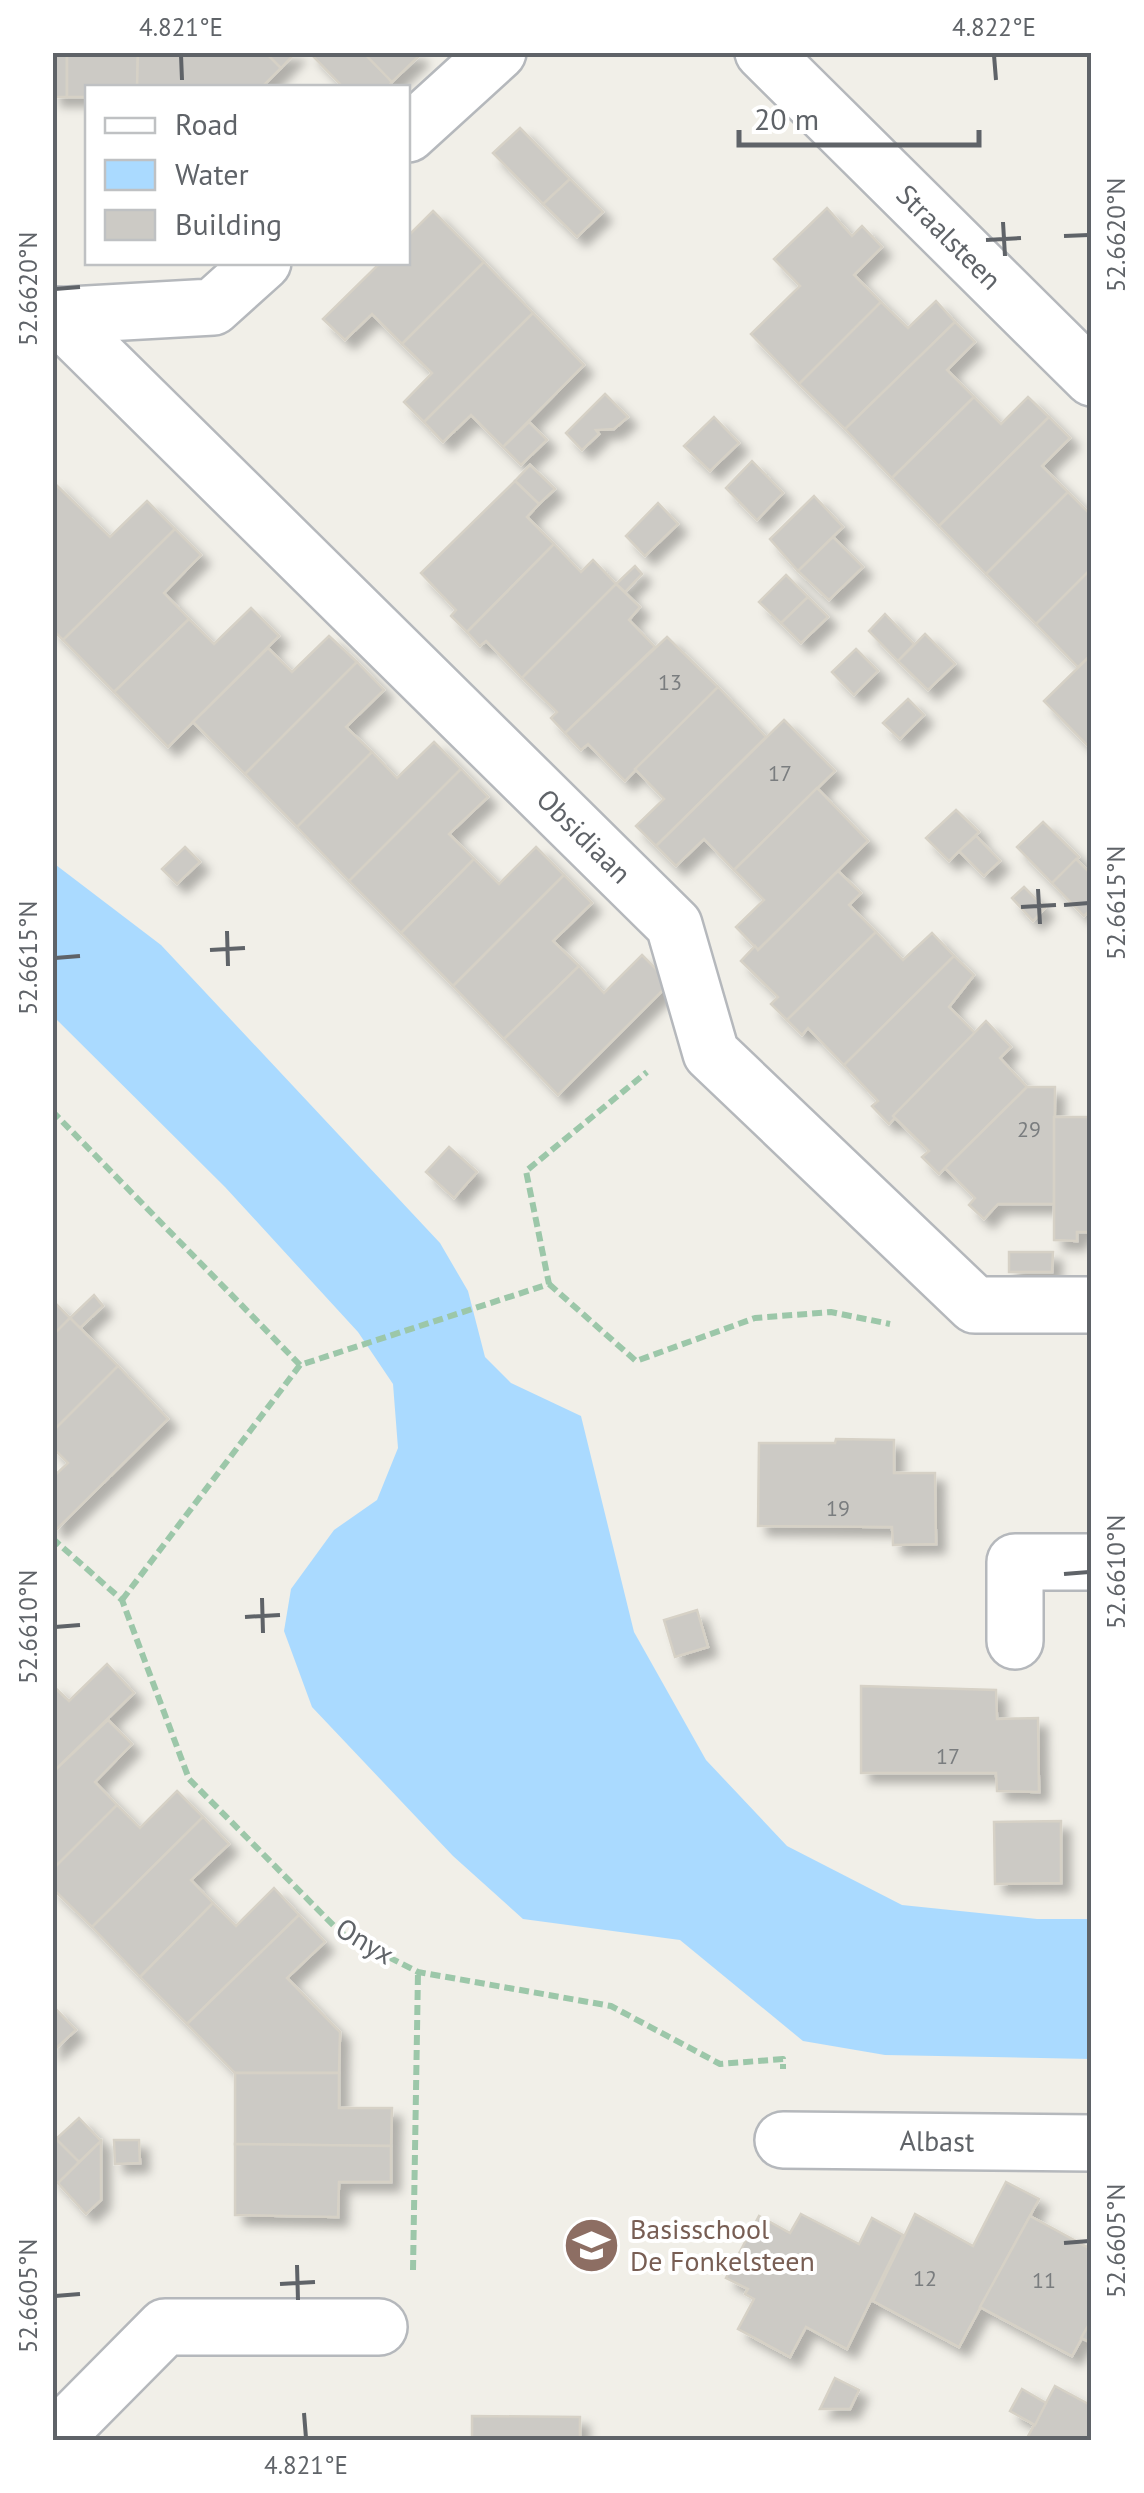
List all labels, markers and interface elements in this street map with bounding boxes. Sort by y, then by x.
text: 4.821°E [139,11,223,43]
text: 4.822°E [952,11,1036,43]
legend [85,85,410,265]
scale bar [739,85,979,147]
text: 20 m [754,99,819,138]
text: Road [175,104,239,143]
text: Water [175,154,249,193]
street label: Straalsteen [889,176,1010,297]
text: 52.6620°N [1100,178,1132,292]
text: Building [175,204,282,243]
text: 52.6620°N [12,232,44,346]
house number: 13 [658,668,682,696]
house number: 17 [768,759,792,787]
street label: Obsidiaan [529,780,640,891]
text: 52.6615°N [1100,846,1132,960]
text: 52.6615°N [12,901,44,1015]
house number: 29 [1017,1115,1041,1143]
house number: 19 [826,1494,850,1522]
text: 52.6610°N [1100,1515,1132,1629]
text: 52.6610°N [12,1570,44,1684]
house number: 17 [936,1742,960,1770]
street label: Onyx [329,1909,401,1972]
street label: Albast [899,2121,975,2160]
text: 52.6605°N [1100,2184,1132,2298]
place label: Basisschool De Fonkelsteen [630,2210,815,2279]
school or university icon: Basisschool De Fonkelsteen [561,2215,621,2275]
text: 52.6605°N [12,2239,44,2353]
house number: 12 [913,2264,937,2292]
house number: 11 [1032,2266,1056,2294]
text: 4.821°E [264,2449,348,2481]

